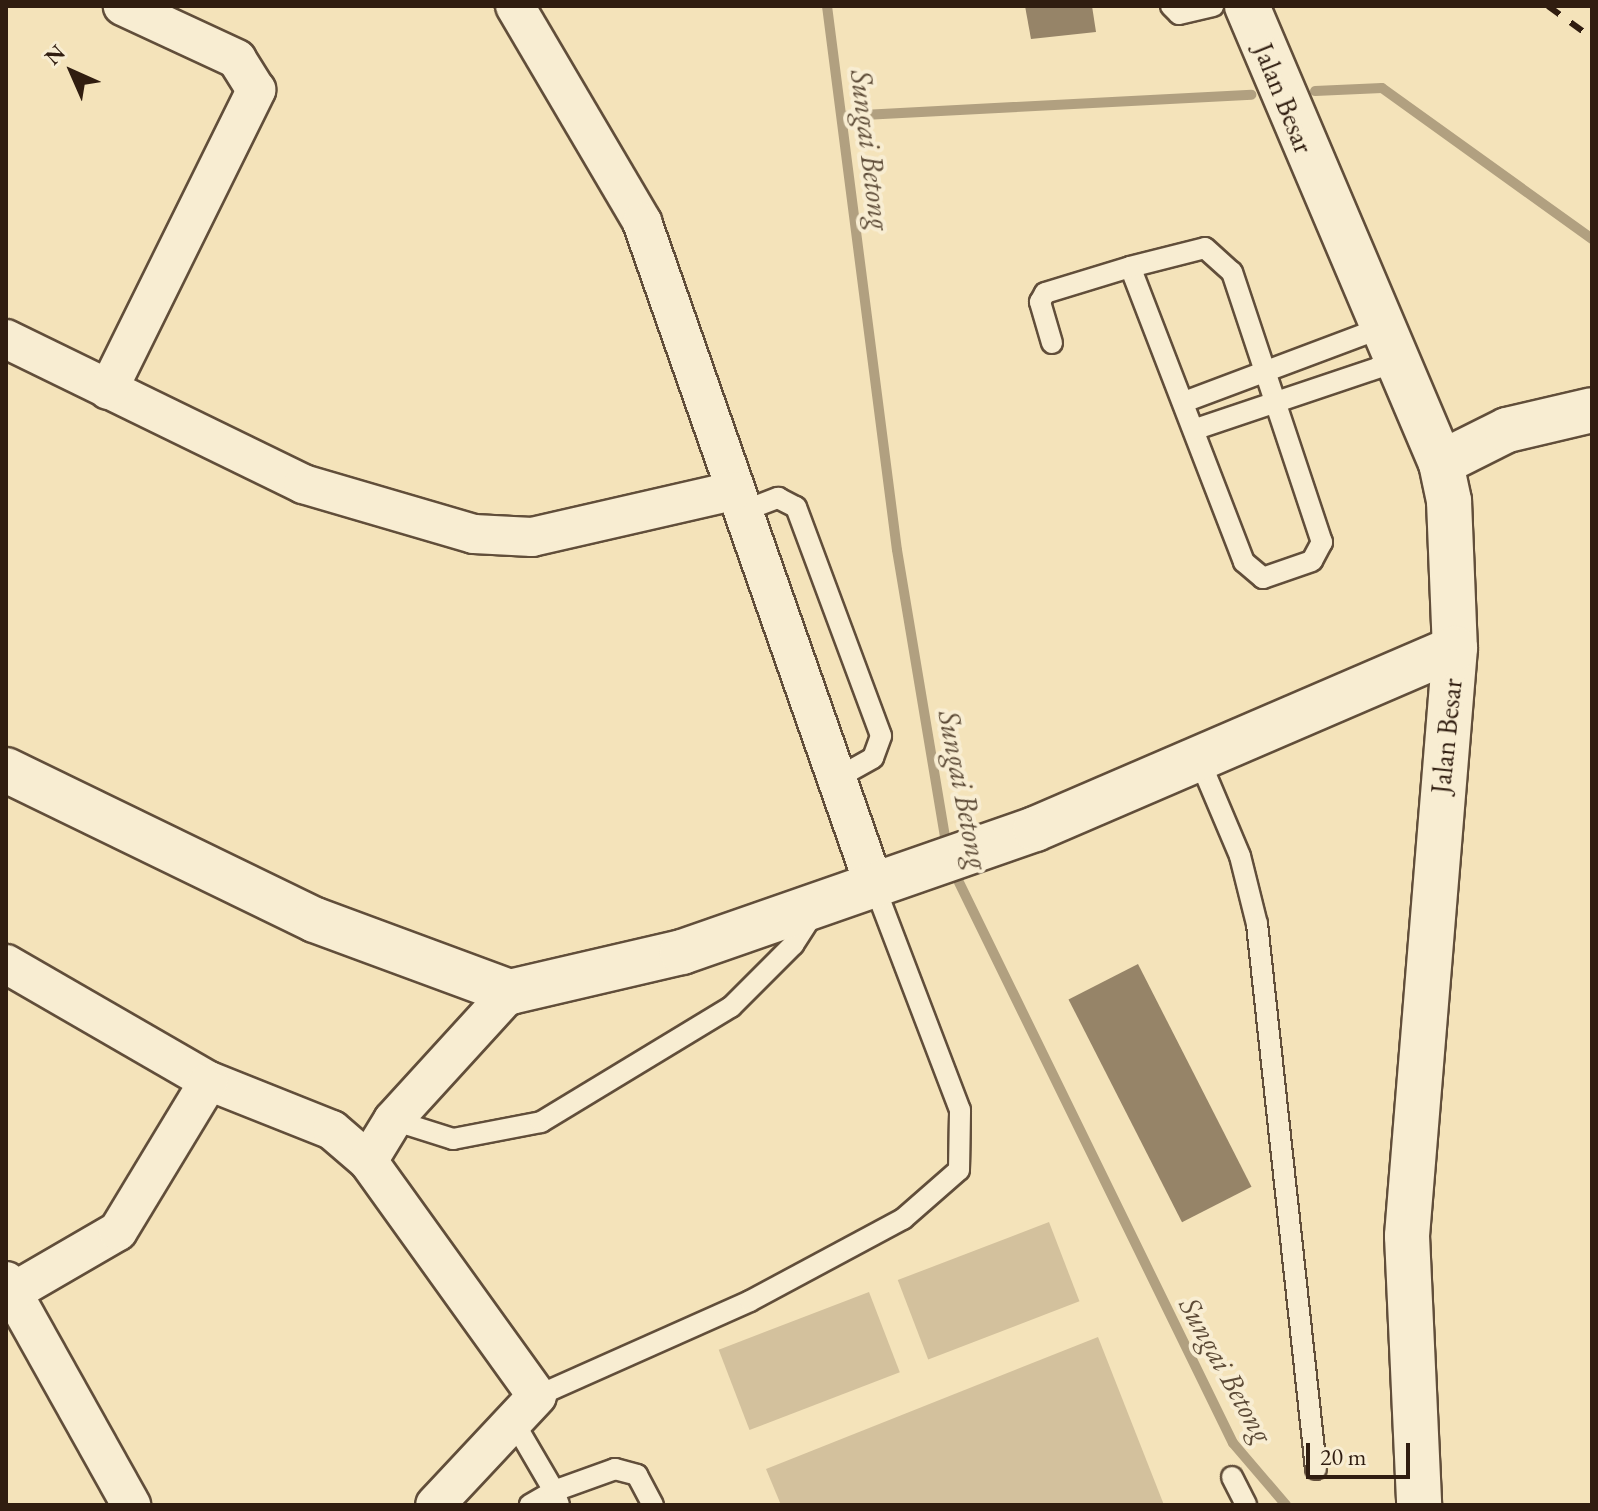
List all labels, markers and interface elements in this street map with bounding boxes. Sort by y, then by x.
north arrow [32,32,112,112]
text: N [38,38,71,71]
street label: Jalan Besar [1247,38,1321,158]
water label: Sungai Betong [842,68,898,232]
street label: Jalan Besar [1423,677,1469,795]
water label: Sungai Betong [930,707,996,873]
water label: Sungai Betong [1171,1291,1281,1449]
scale bar [1310,1427,1414,1477]
text: 20 m [1320,1441,1367,1472]

